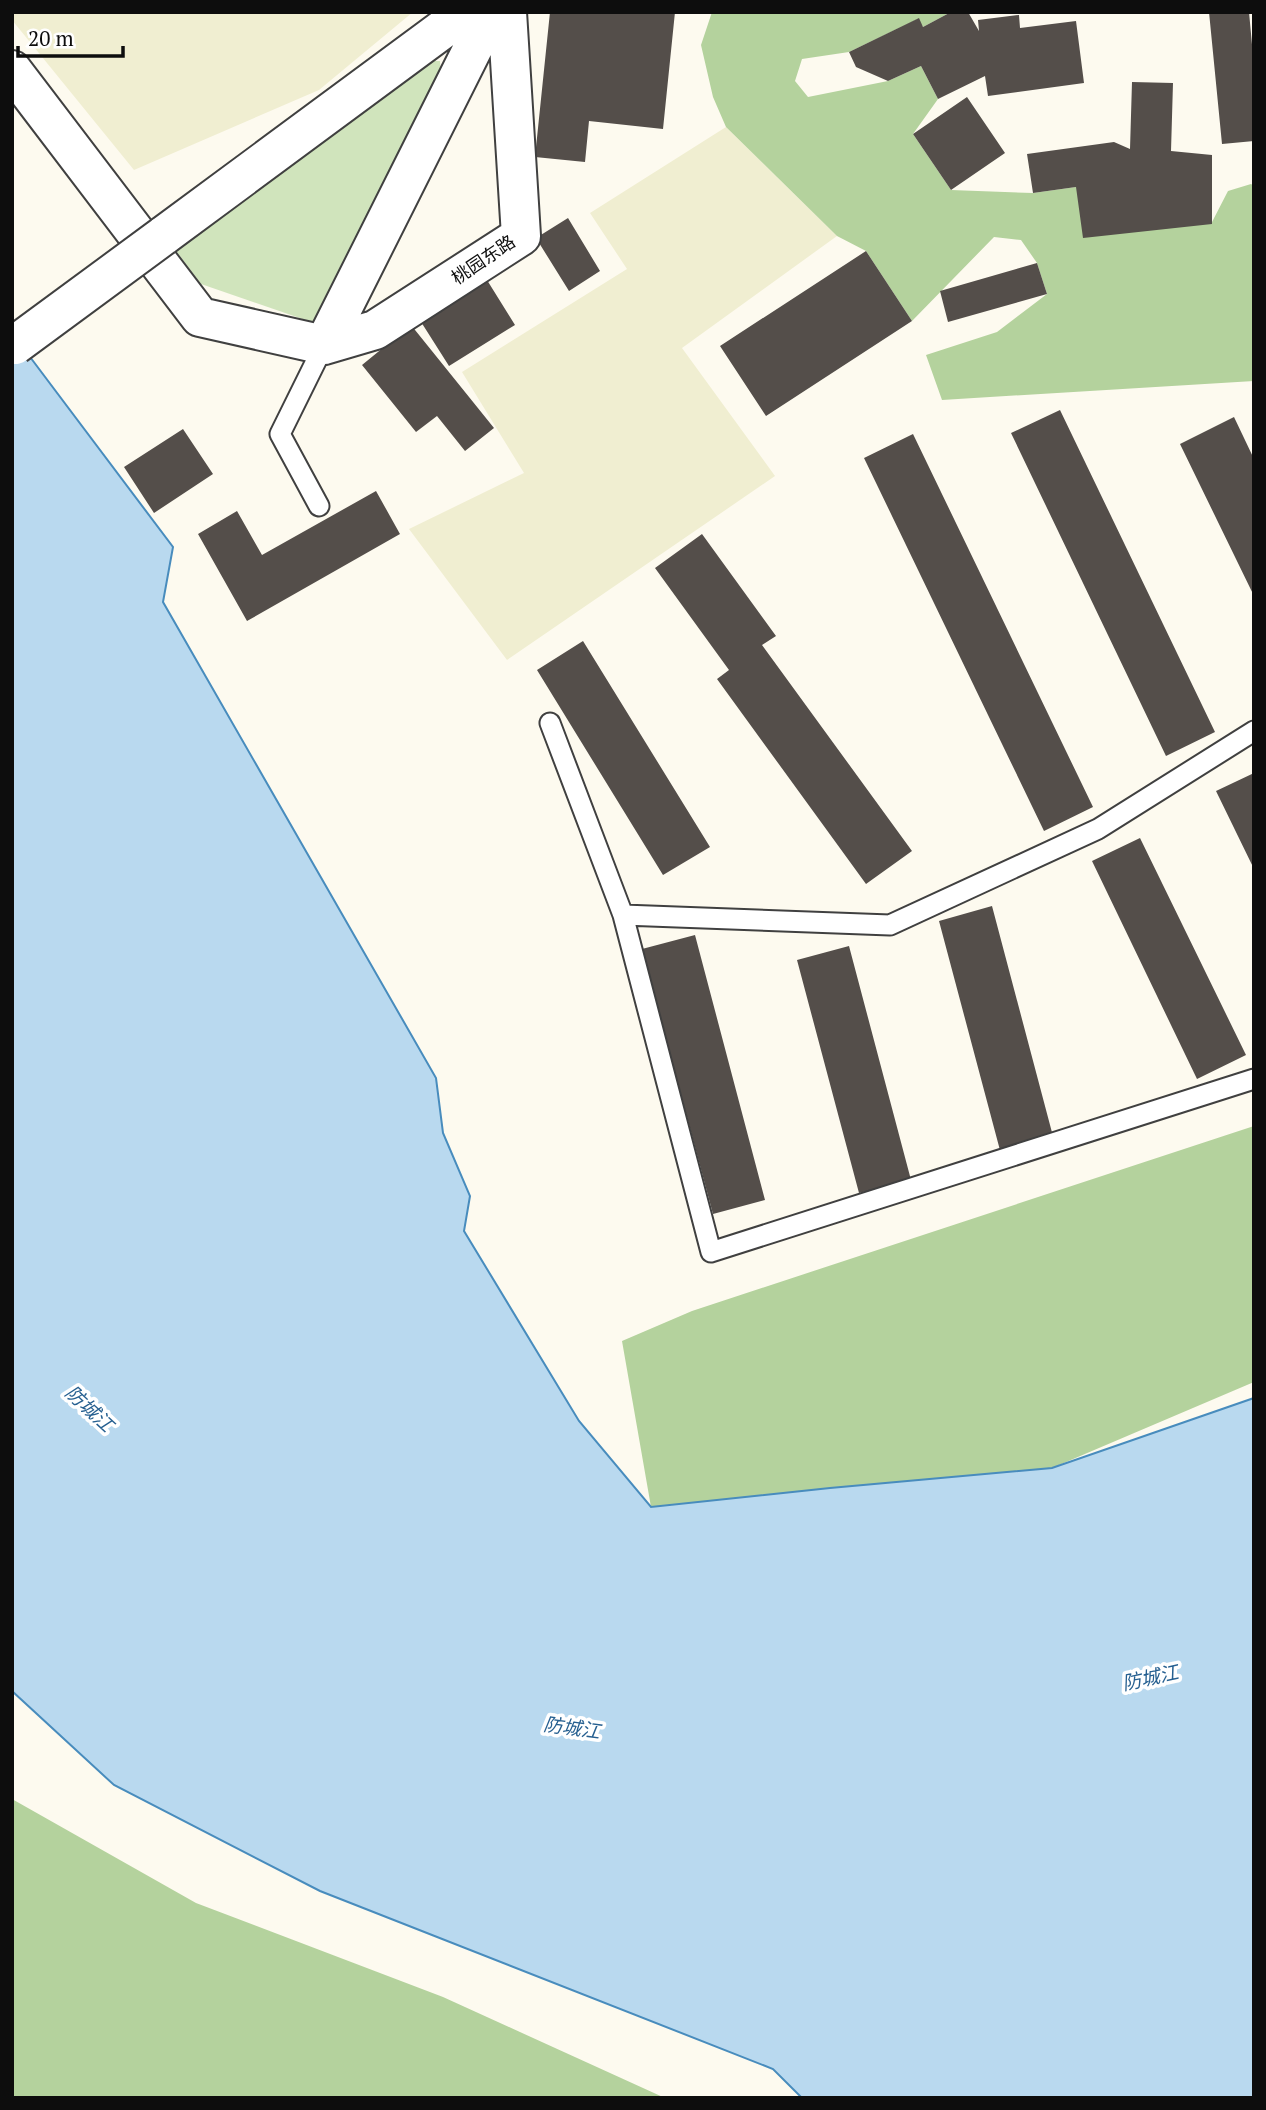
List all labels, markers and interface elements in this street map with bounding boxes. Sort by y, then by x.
scale bar [18,14,122,58]
text: 20 m [28,24,74,52]
street label: 桃园东路 [446,229,520,289]
water label: 防城江 [61,1379,121,1438]
water label: 防城江 [1120,1658,1182,1695]
water label: 防城江 [542,1711,604,1744]

